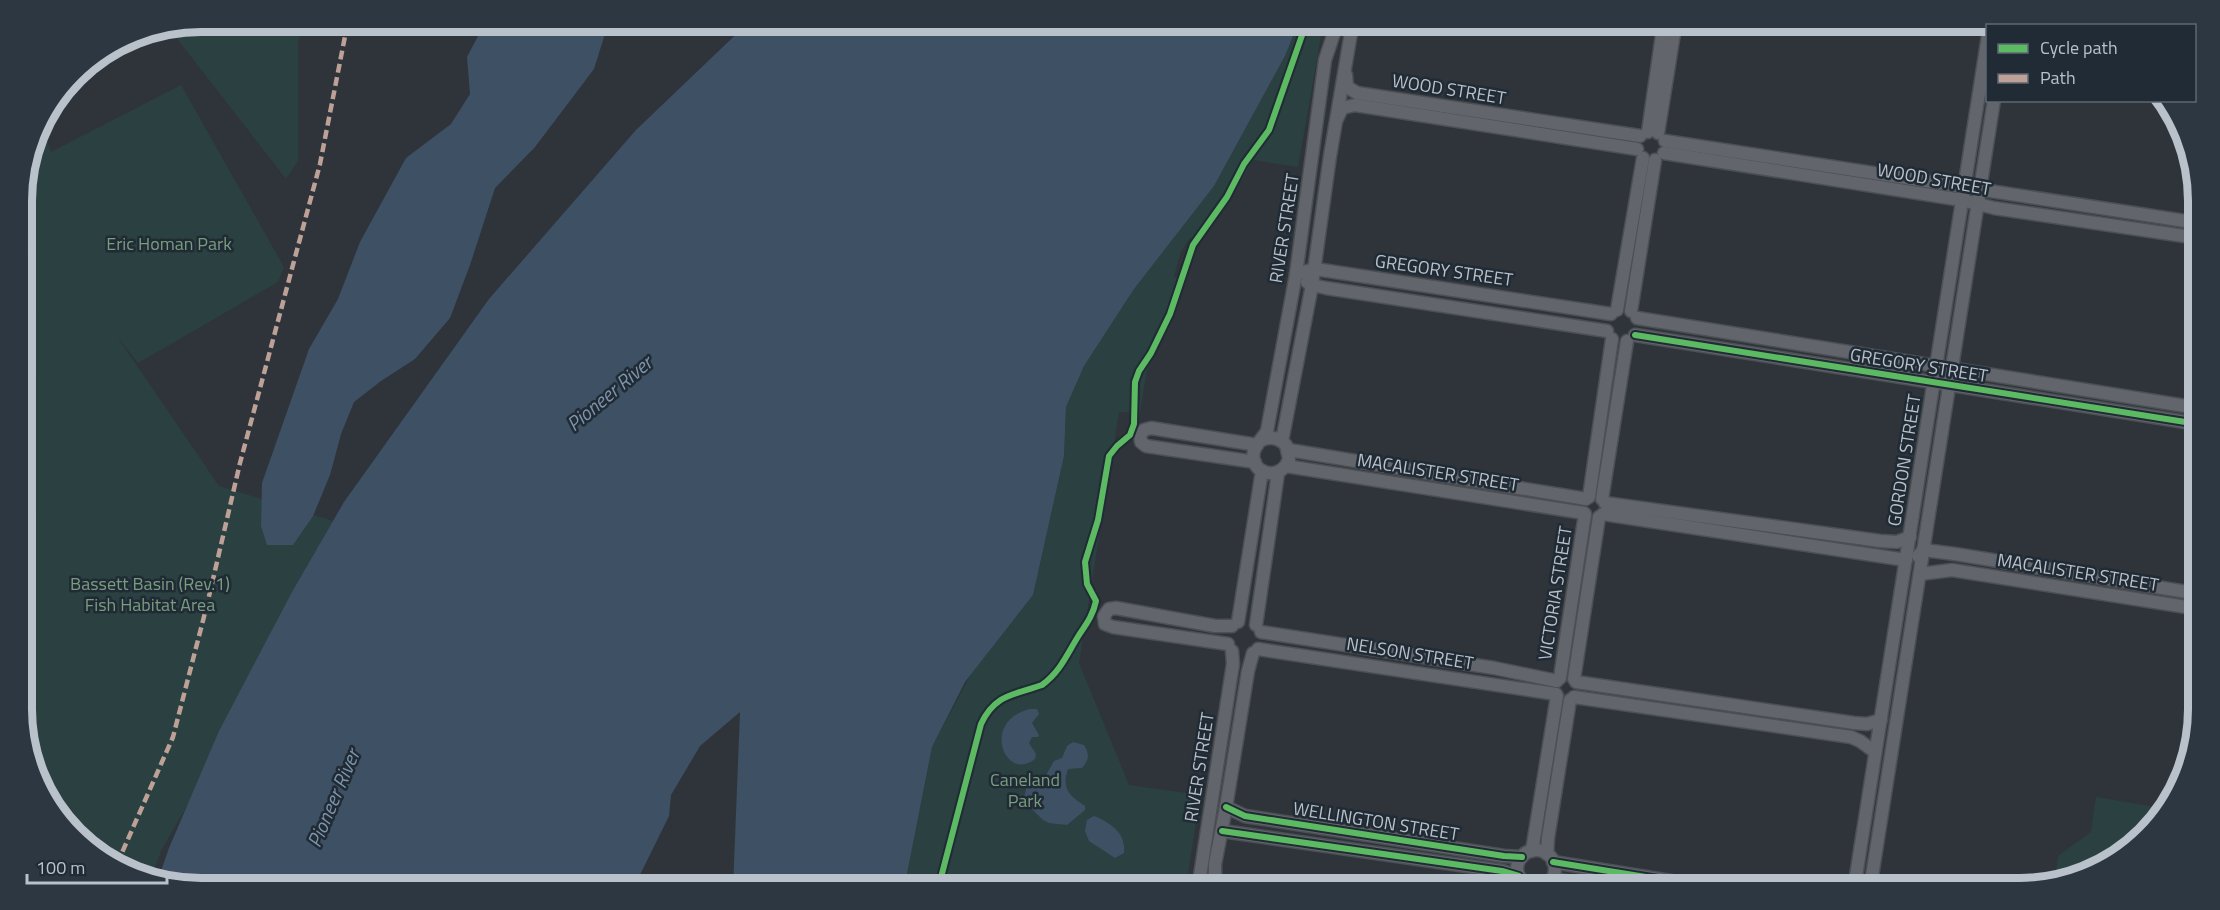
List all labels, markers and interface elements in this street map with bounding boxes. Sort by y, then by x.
legend [1986,24,2196,102]
text: Cycle path [2040,34,2118,61]
text: Path [2040,64,2076,91]
street label: WOOD STREET [1390,67,1508,111]
street label: WOOD STREET [1875,156,1993,202]
street label: RIVER STREET [1262,171,1306,285]
park label: Eric Homan Park [106,230,232,257]
street label: GREGORY STREET [1373,247,1515,293]
street label: GREGORY STREET [1848,341,1990,389]
water label: Pioneer River [559,346,661,438]
street label: GORDON STREET [1880,392,1928,528]
street label: MACALISTER STREET [1355,446,1521,498]
street label: VICTORIA STREET [1531,523,1579,662]
street label: MACALISTER STREET [1995,546,2161,598]
park label: Bassett Basin (Rev.1) Fish Habitat Area [70,570,230,618]
street label: NELSON STREET [1345,630,1476,676]
street label: RIVER STREET [1177,710,1221,824]
water label: Pioneer River [298,742,369,852]
park label: Caneland Park [990,766,1060,814]
street label: WELLINGTON STREET [1291,795,1461,848]
scale bar [27,847,166,885]
text: 100 m [36,854,85,881]

